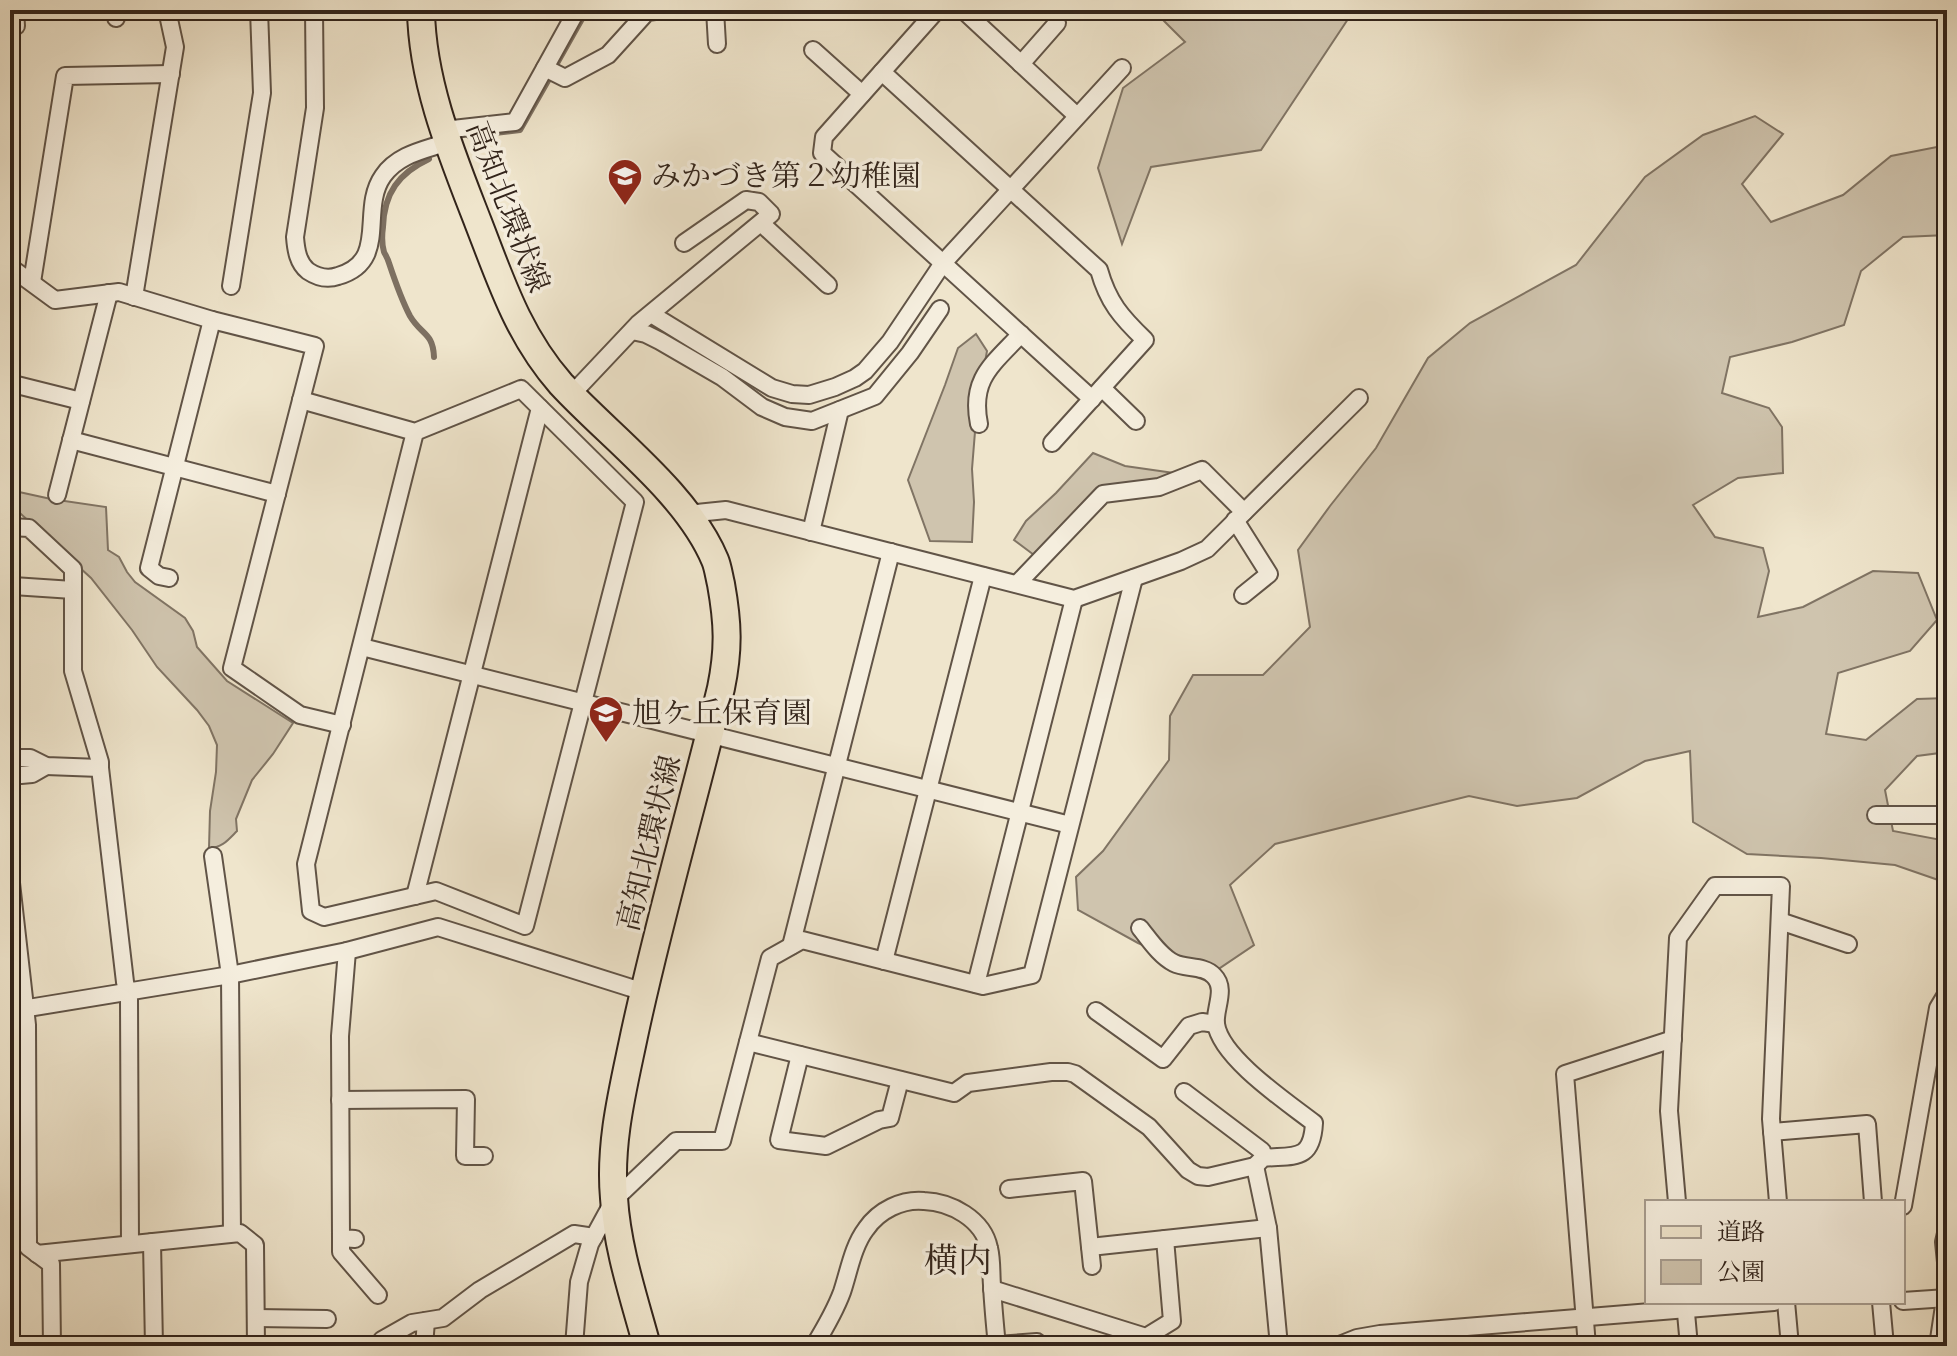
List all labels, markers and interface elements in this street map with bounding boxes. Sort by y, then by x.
street label: 高知北環状線 [457,117,556,298]
school or university icon: みかづき第２幼稚園 [606,157,644,207]
place label: みかづき第２幼稚園 [651,159,921,196]
school or university icon: 旭ケ丘保育園 [587,694,625,744]
place label: 旭ケ丘保育園 [632,696,812,733]
street label: 高知北環状線 [611,752,690,935]
legend [1645,1200,1905,1304]
text: 道路 [1717,1218,1765,1248]
district label: 横内 [924,1241,992,1283]
text: 公園 [1717,1258,1765,1288]

